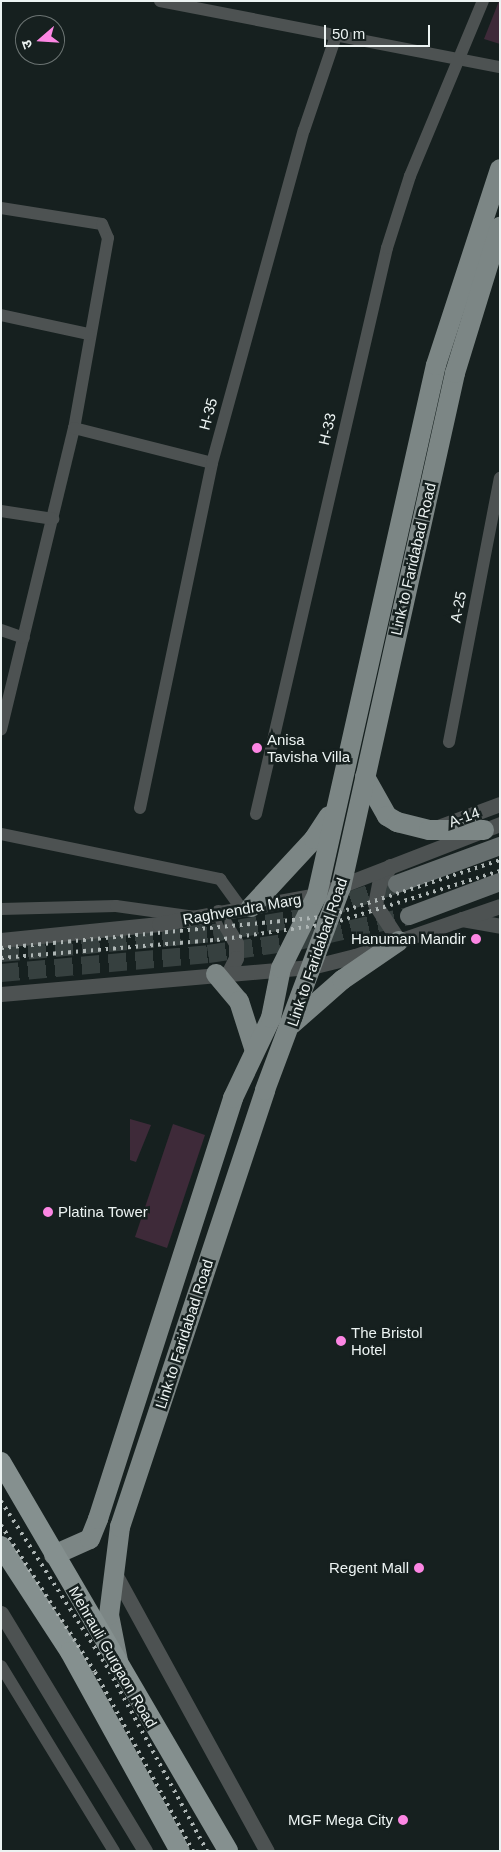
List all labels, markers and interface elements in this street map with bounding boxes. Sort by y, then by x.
north arrow [15,15,65,65]
scale bar [326,15,432,47]
text: 50 m [332,25,365,42]
text: उ [18,38,36,51]
street label: H-35 [195,396,221,432]
street label: H-33 [315,411,339,447]
street label: Link to Faridabad Road [387,481,439,637]
street label: A-25 [446,590,470,624]
place label: Anisa Tavisha Villa [267,730,350,765]
marker: Anisa Tavisha Villa [251,742,263,754]
street label: A-14 [446,803,482,831]
street label: Link to Faridabad Road [283,875,351,1029]
street label: Raghvendra Marg [181,890,303,928]
place label: Hanuman Mandir [351,930,466,948]
marker: Hanuman Mandir [470,933,482,945]
place label: Platina Tower [58,1203,148,1221]
marker: Platina Tower [42,1206,54,1218]
street label: Link to Faridabad Road [151,1257,217,1411]
place label: The Bristol Hotel [351,1323,423,1358]
marker: The Bristol Hotel [335,1335,347,1347]
place label: Regent Mall [329,1559,409,1577]
marker: Regent Mall [413,1562,425,1574]
street label: Mehrauli Gurgaon Road [65,1583,161,1731]
place label: MGF Mega City [288,1811,393,1829]
marker: MGF Mega City [397,1814,409,1826]

